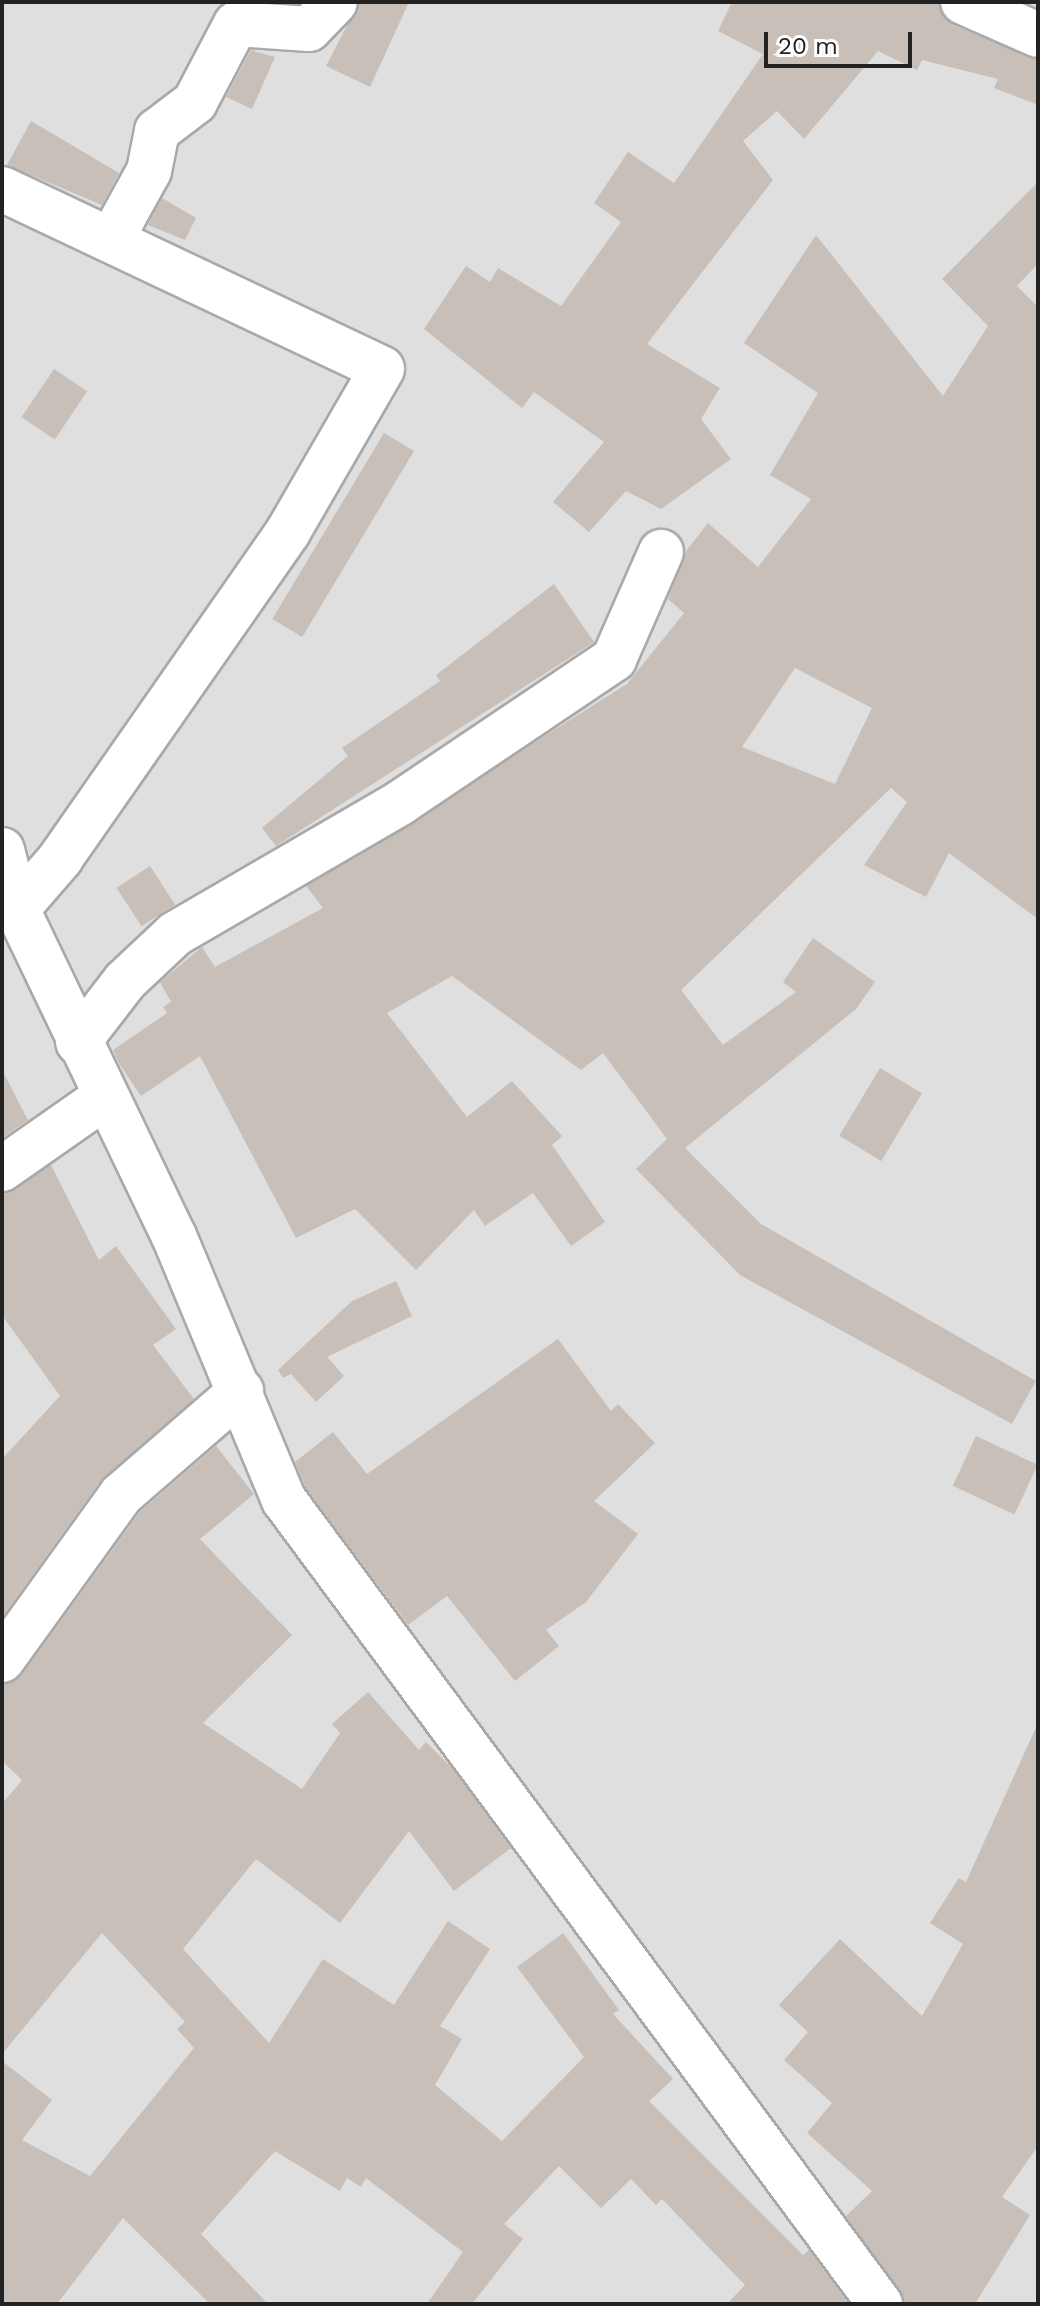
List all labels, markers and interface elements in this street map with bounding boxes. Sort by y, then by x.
scale bar [768,16,916,66]
text: 20 m [778,32,838,60]

